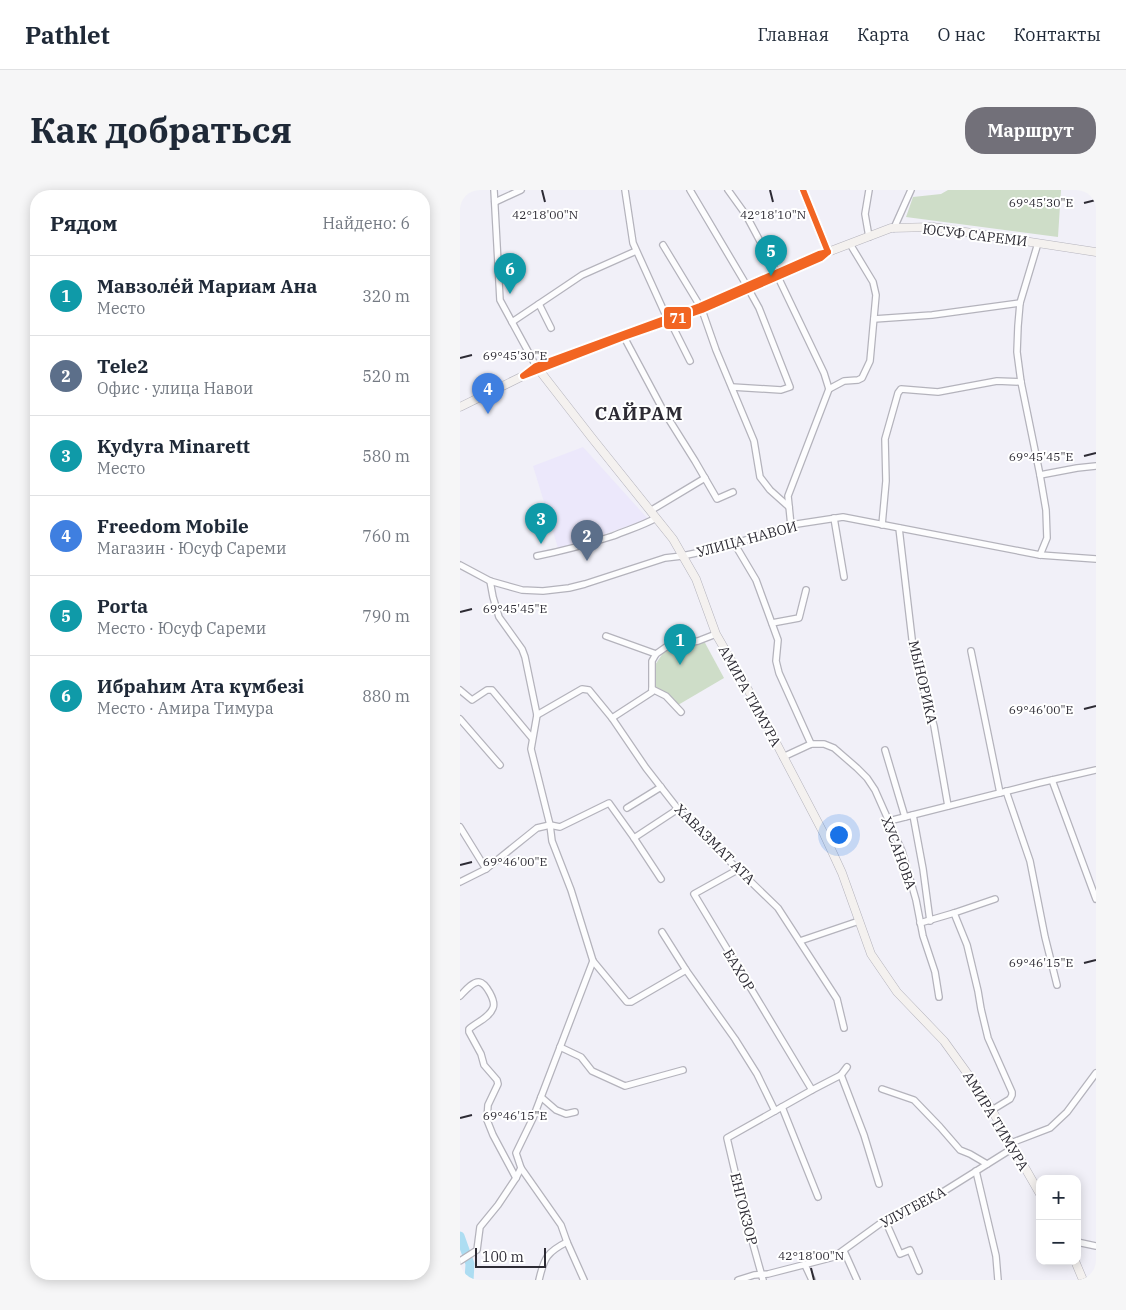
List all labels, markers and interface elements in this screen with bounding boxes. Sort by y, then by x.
text: Pathlet [25,19,110,51]
text: Главная [757,23,829,46]
text: Карта [857,23,909,46]
text: О нас [937,23,985,46]
text: Контакты [1013,23,1101,46]
text: Как добраться [30,107,292,153]
button: Маршрут [965,107,1096,154]
text: 69°45'30"E [1009,195,1073,210]
text: 42°18'00"N [512,207,578,222]
text: 42°18'10"N [740,207,806,222]
text: Рядом [50,209,118,237]
text: Найдено: 6 [322,213,410,233]
street label: ЮСУФ САРЕМИ [922,220,1028,250]
pin: 5 [755,235,787,276]
pin: 6 [494,253,526,294]
text: Мавзоле́й Мариам Ана [97,274,317,298]
text: 1 [61,286,71,306]
text: 320 m [362,286,410,306]
text: Место [97,298,145,318]
line badge: 71 [663,306,692,330]
text: 71 [670,309,686,327]
text: 69°45'30"E [483,348,547,363]
text: Tele2 [97,354,149,378]
text: 2 [61,366,71,386]
text: 520 m [362,366,410,386]
pin: 4 [472,373,504,414]
text: Офис · улица Навои [97,378,253,398]
district label: САЙРАМ [594,401,684,425]
text: Kydyra Minarett [97,434,250,458]
text: 3 [61,446,71,466]
text: 580 m [362,446,410,466]
text: 69°45'45"E [1009,449,1073,464]
text: Место [97,458,145,478]
pin: 3 [525,503,557,544]
text: Freedom Mobile [97,514,249,538]
street label: УЛИЦА НАВОИ [695,517,799,561]
pin: 2 [571,520,603,561]
text: 4 [61,526,71,546]
text: 760 m [362,526,410,546]
text: Магазин · Юсуф Сареми [97,538,287,558]
text: Porta [97,594,148,618]
text: 69°45'45"E [483,601,547,616]
text: 5 [61,606,71,626]
text: 790 m [362,606,410,626]
text: Место · Юсуф Сареми [97,618,266,638]
pin: 1 [664,624,696,665]
street label: МЫНОРИКА [905,638,941,726]
street label: АМИРА ТИМУРА [715,642,785,750]
text: Ибраhим Ата күмбезі [97,674,304,698]
text: 6 [61,686,71,706]
text: 880 m [362,686,410,706]
text: Место · Амира Тимура [97,698,274,718]
text: 69°46'00"E [1009,702,1073,717]
street label: ХАВАЗМАТ АТА [671,800,759,888]
street label: ХУСАНОВА [878,814,921,892]
your location [826,822,852,848]
text: 69°46'00"E [483,854,547,869]
street label: БАХОР [719,945,759,995]
text: 69°46'15"E [1009,955,1073,970]
street label: АМИРА ТИМУРА [959,1068,1033,1174]
text: 69°46'15"E [483,1108,547,1123]
street label: ЕНГОКЗОР [726,1171,762,1248]
map controls [1036,1175,1081,1265]
button: + [1036,1175,1081,1220]
street label: УЛУГБЕКА [877,1182,949,1232]
button: − [1036,1220,1081,1265]
scale bar [475,1245,546,1268]
text: 100 m [482,1248,524,1266]
text: 42°18'00"N [778,1248,844,1263]

